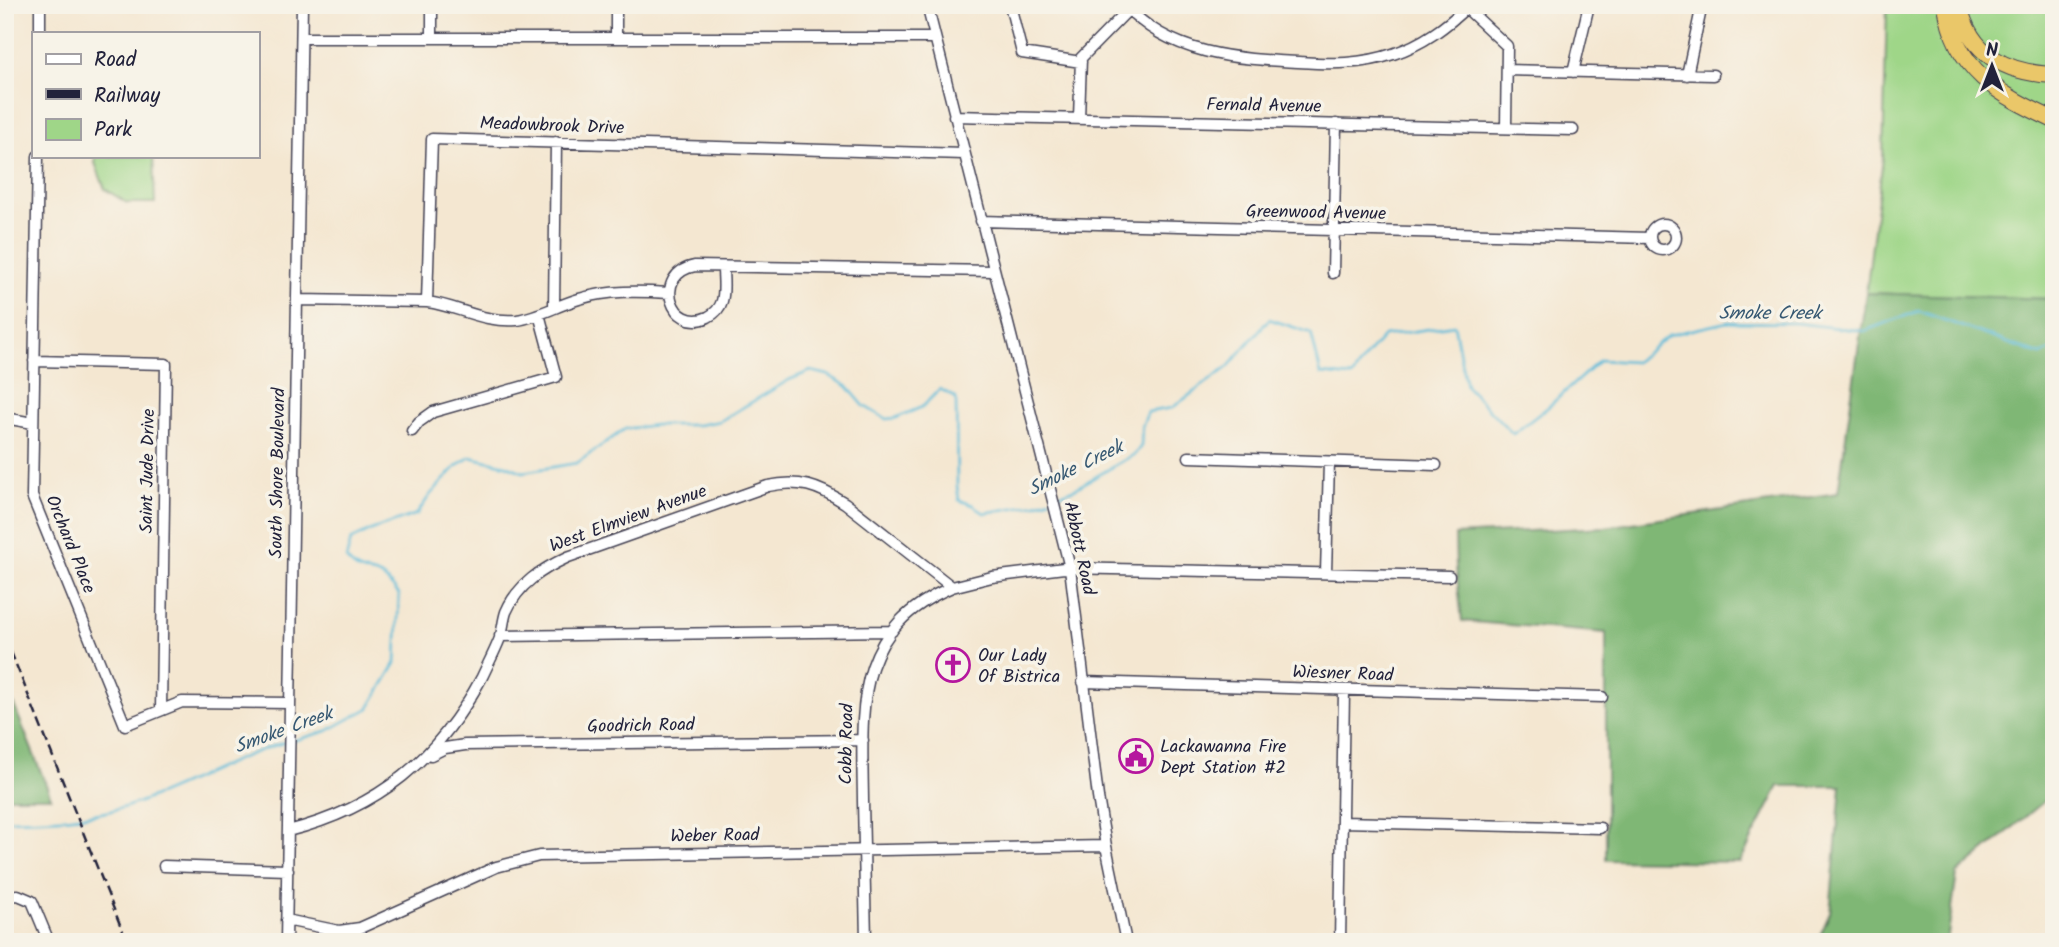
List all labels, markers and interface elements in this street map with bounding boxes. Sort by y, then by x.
legend [32,32,259,158]
north arrow [1958,32,2028,102]
text: N [1986,36,1998,66]
text: Road [94,44,137,77]
text: Railway [94,80,160,113]
street label: Fernald Avenue [1206,91,1322,122]
street label: Meadowbrook Drive [479,109,625,144]
text: Park [94,114,132,147]
street label: Greenwood Avenue [1246,198,1386,229]
water label: Smoke Creek [1719,299,1824,329]
street label: South Shore Boulevard [263,386,295,559]
street label: Saint Jude Drive [133,408,164,534]
water label: Smoke Creek [1023,431,1131,505]
street label: West Elmview Avenue [546,477,711,561]
street label: Orchard Place [37,491,103,598]
street label: Abbott Road [1054,499,1103,599]
place label: Our Lady Of Bistrica [978,642,1060,692]
church icon: Our Lady Of Bistrica [934,646,972,684]
street label: Wiesner Road [1292,658,1395,691]
water label: Smoke Creek [230,698,340,763]
street label: Cobb Road [832,702,863,785]
street label: Goodrich Road [587,711,696,742]
place label: Lackawanna Fire Dept Station #2 [1160,733,1286,783]
public building icon: Lackawanna Fire Dept Station #2 [1117,737,1155,775]
street label: Weber Road [670,821,761,852]

